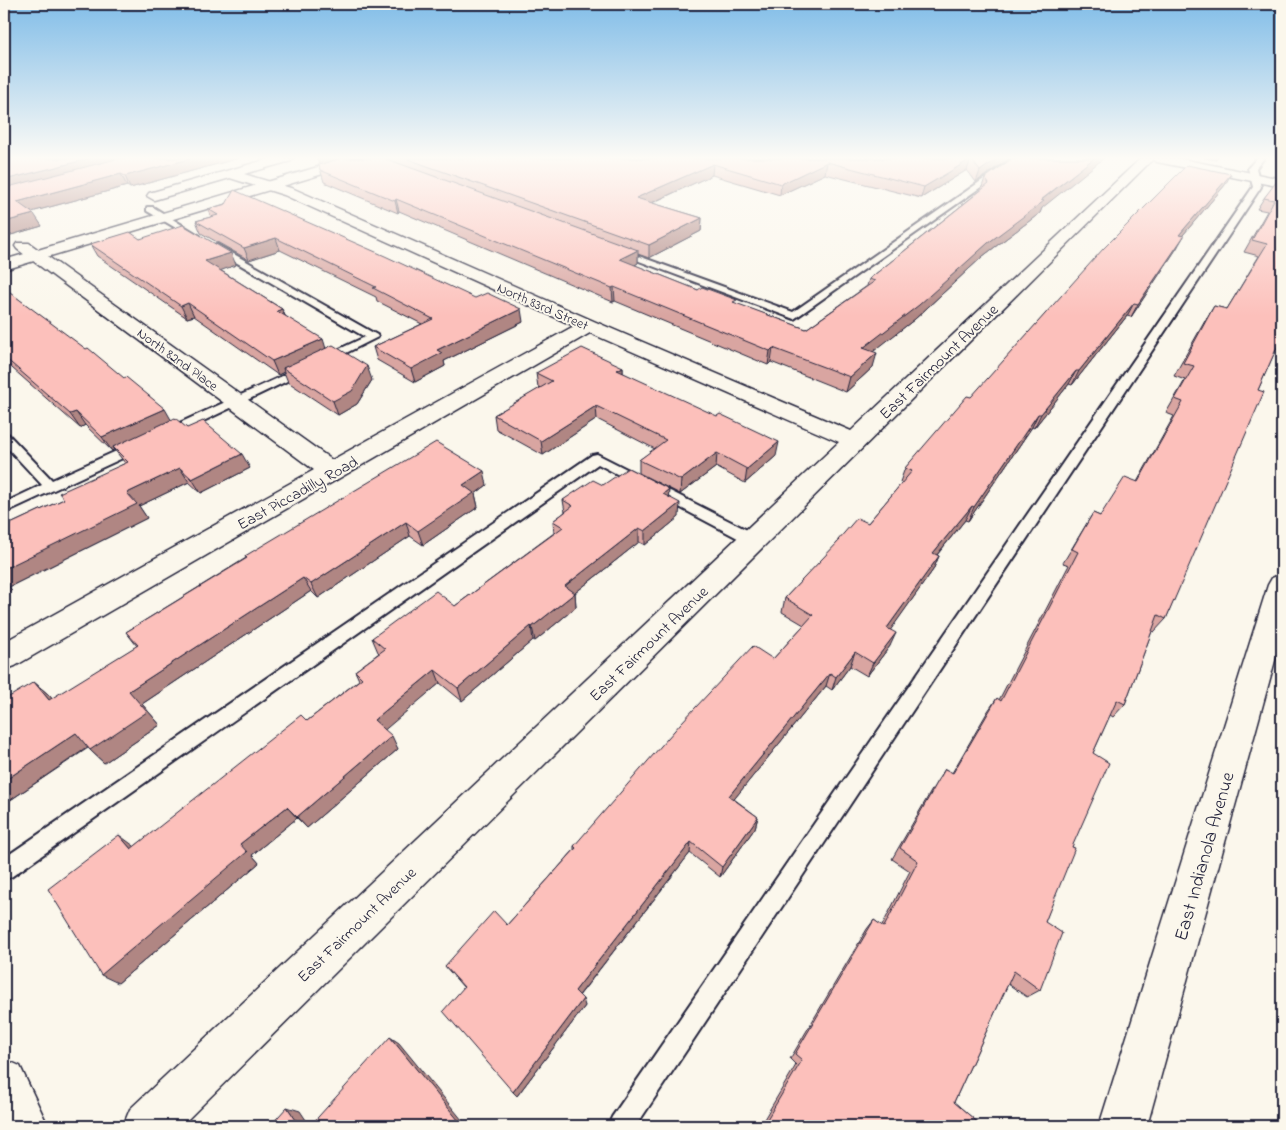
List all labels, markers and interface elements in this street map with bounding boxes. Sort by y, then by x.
street label: North 83rd Street [493,278,592,337]
street label: East Fairmount Avenue [874,298,1005,426]
street label: North 82nd Place [132,323,223,397]
street label: East Piccadilly Road [233,451,363,537]
street label: East Fairmount Avenue [584,580,715,708]
street label: East Indianola Avenue [1168,769,1243,944]
street label: East Fairmount Avenue [292,861,423,989]

